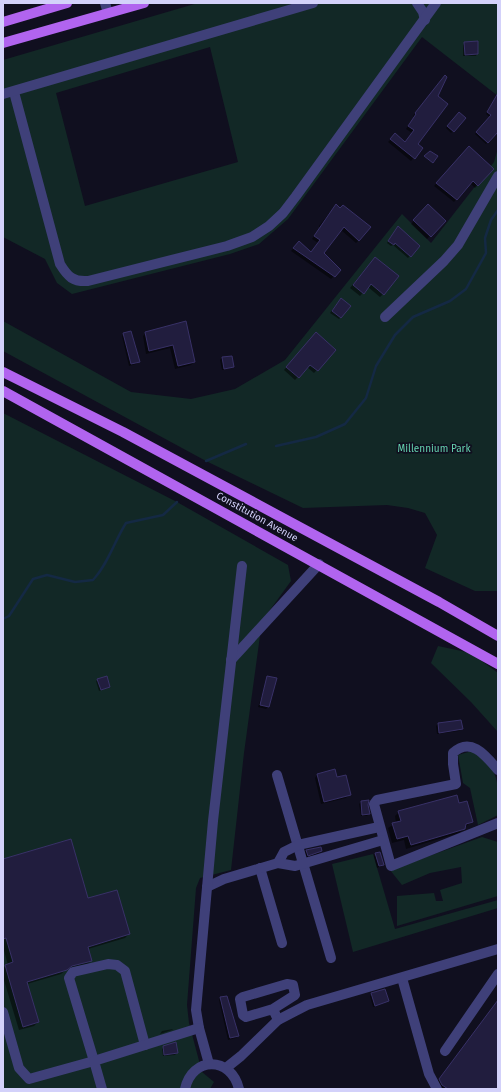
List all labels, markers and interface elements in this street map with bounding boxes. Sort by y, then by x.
park label: Millennium Park [397,443,471,455]
street label: Constitution Avenue [214,490,300,544]

